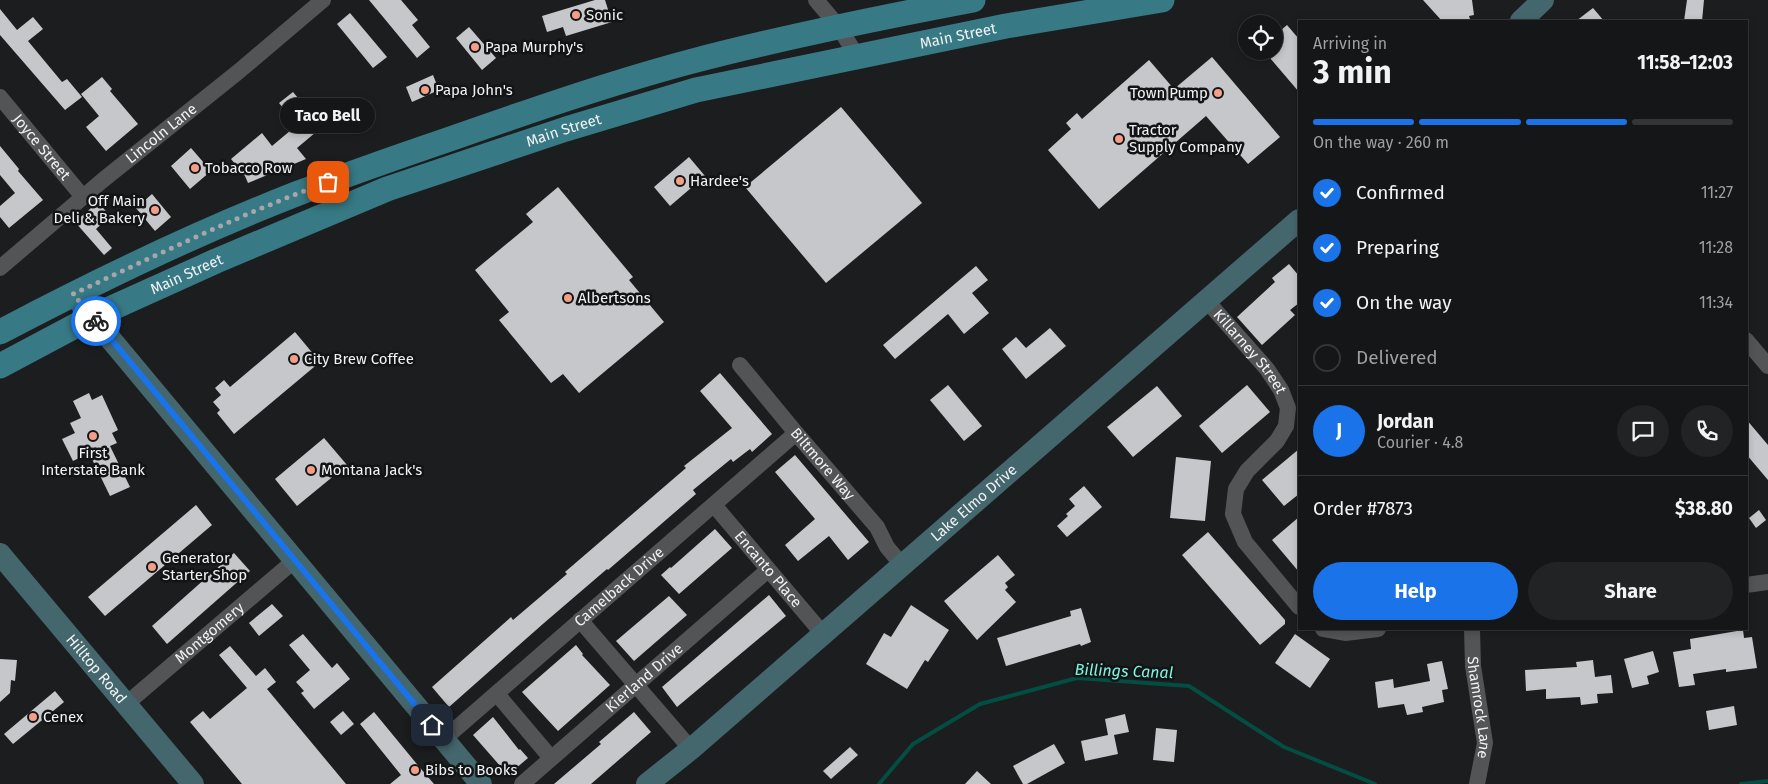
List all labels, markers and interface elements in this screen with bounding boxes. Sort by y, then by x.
place label: Sonic [586,6,623,24]
marker: Sonic [570,9,582,21]
map controls [1238,15,1283,60]
button: locate [1238,15,1283,60]
street label: Main Street [918,19,999,53]
text: Arriving in [1313,34,1387,53]
place label: Papa Murphy's [485,38,583,56]
marker: Papa Murphy's [469,41,481,53]
text: 11:58–12:03 [1637,51,1733,74]
text: 3 min [1313,53,1392,91]
place label: Papa John's [435,81,513,99]
marker: Papa John's [419,84,431,96]
place label: Town Pump [1130,84,1208,102]
marker: Town Pump [1212,87,1224,99]
callout: Taco Bell [280,97,376,132]
street label: Lincoln Lane [122,100,200,167]
text: Taco Bell [295,106,360,125]
street label: Joyce Street [9,110,74,184]
street label: Main Street [524,110,604,151]
place label: Tractor Supply Company [1129,121,1243,156]
marker: Tractor Supply Company [1113,133,1125,145]
text: On the way · 260 m [1313,133,1449,152]
place label: Tobacco Row [205,159,293,177]
pin [307,161,349,203]
marker: Tobacco Row [189,162,201,174]
icon: bag [314,168,342,196]
place label: Hardee's [690,172,749,190]
marker: Hardee's [674,175,686,187]
icon: check [1313,179,1341,207]
text: Confirmed [1356,181,1445,204]
text: 11:27 [1701,183,1733,202]
place label: Off Main Deli & Bakery [53,192,146,227]
marker: Off Main Deli & Bakery [149,204,161,216]
icon: check [1313,234,1341,262]
text: Preparing [1356,236,1439,259]
text: 11:28 [1699,238,1733,257]
street label: Main Street [147,250,226,298]
place label: Albertsons [578,289,651,307]
icon: check [1313,289,1341,317]
text: On the way [1356,291,1452,314]
marker: Albertsons [562,292,574,304]
text: 11:34 [1699,293,1733,312]
courier [71,296,121,346]
street label: Killarney Street [1210,306,1291,397]
icon: bike [82,307,110,335]
text: Delivered [1356,346,1438,369]
place label: City Brew Coffee [304,350,414,368]
marker: City Brew Coffee [288,353,300,365]
button: chat [1617,405,1669,457]
button: phone [1681,405,1733,457]
text: Jordan [1377,410,1434,433]
text: J [1336,419,1342,442]
street label: Biltmore Way [787,424,859,504]
marker: First Interstate Bank [87,430,99,442]
text: Courier · 4.8 [1377,433,1463,452]
place label: First Interstate Bank [41,444,145,479]
place label: Montana Jack's [321,461,422,479]
street label: Lake Elmo Drive [927,461,1021,545]
marker: Montana Jack's [305,464,317,476]
text: Order #7873 [1313,497,1413,520]
text: $38.80 [1675,497,1733,520]
street label: Encanto Place [731,527,806,611]
street label: Camelback Drive [571,543,668,631]
place label: Generator Starter Shop [162,549,247,584]
marker: Generator Starter Shop [146,561,158,573]
button: Help [1313,562,1518,620]
button: Share [1528,562,1733,620]
street label: Montgomery [171,598,248,667]
street label: Hilltop Road [62,631,131,707]
street label: Kierland Drive [602,639,687,716]
street label: Shamrock Lane [1464,656,1494,760]
water label: Billings Canal [1074,660,1174,682]
pin [411,704,453,746]
place label: Cenex [43,708,84,726]
marker: Cenex [27,711,39,723]
icon: home [418,711,446,739]
place label: Bibs to Books [425,761,517,779]
marker: Bibs to Books [409,764,421,776]

